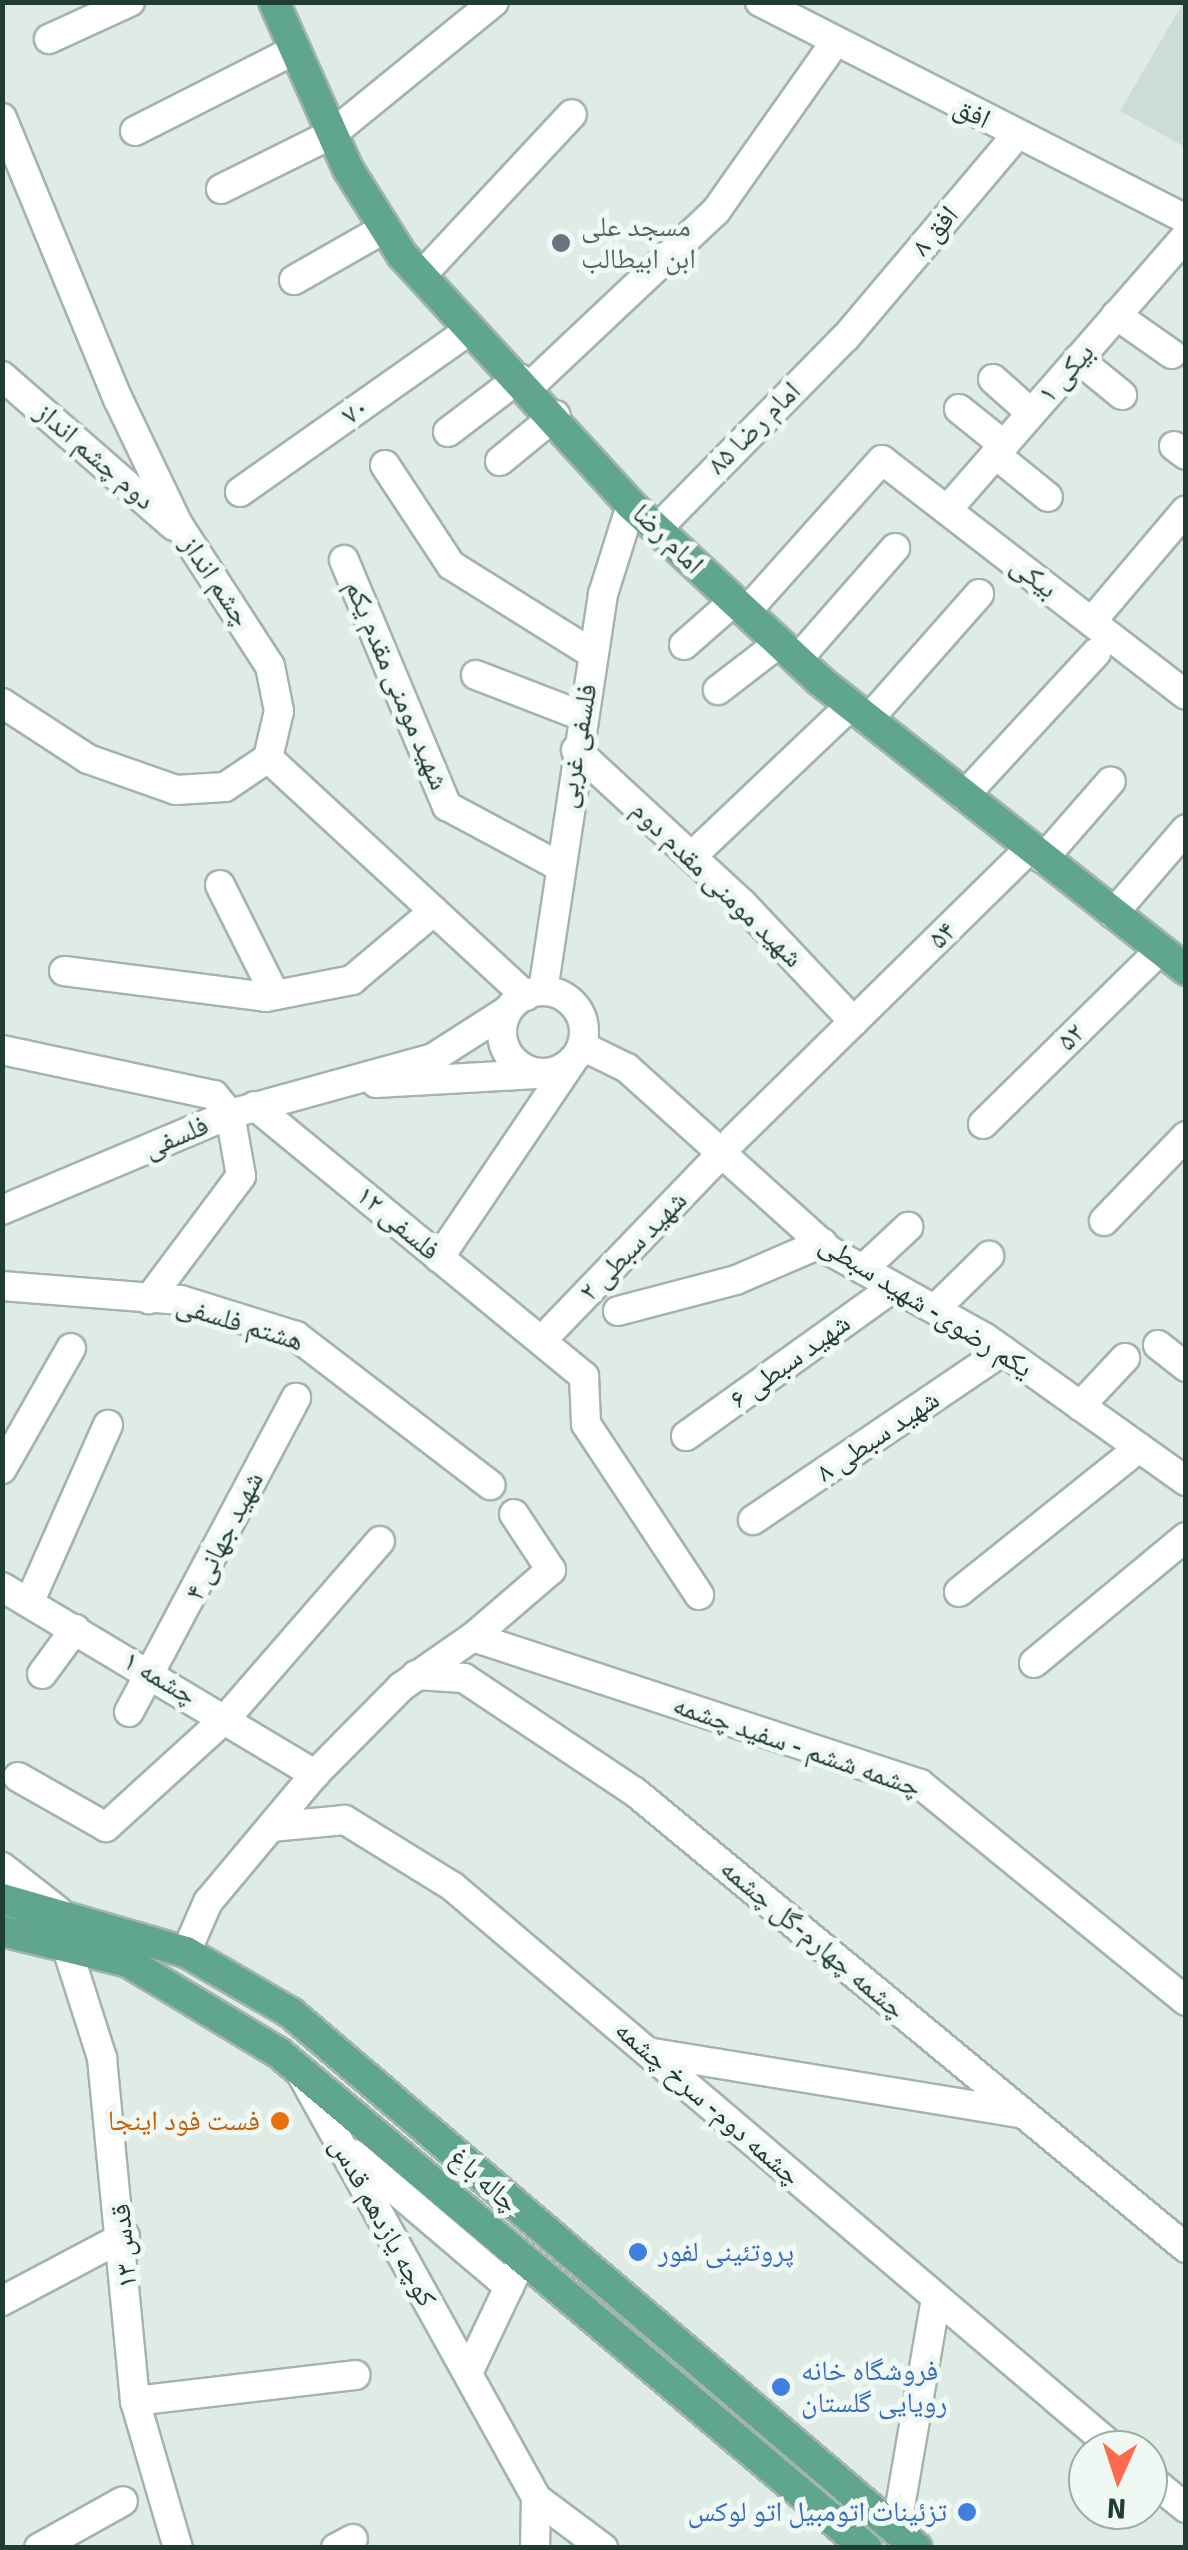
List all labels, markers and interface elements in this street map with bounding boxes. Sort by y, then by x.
street label: افق [948,90,996,136]
street label: افق ۸ [904,199,966,263]
place label: مسجد علی ابن ابیطالب [581,210,696,276]
marker: مسجد علی ابن ابیطالب [550,232,572,254]
street label: ۱ بیکی [1031,336,1101,410]
street label: امام رضا ۸۵ [701,375,807,481]
street label: ۷۰ [335,390,375,432]
street label: دوم چشم انداز [29,395,161,517]
street label: امام رضا [625,497,711,581]
street label: چشم انداز [173,529,259,633]
street label: بیکی [1004,548,1064,606]
street label: شهید مومنی مقدم یکم [338,575,456,795]
street label: فلسفی غربی [550,681,604,811]
street label: شهید مومنی مقدم دوم [624,793,810,975]
street label: ۵۴ [921,914,963,956]
street label: ۵۲ [1050,1016,1092,1058]
street label: فلسفی [138,1108,214,1166]
street label: ۱۲ فلسفی [349,1178,447,1268]
street label: ۲ شهید سبطی [572,1184,694,1308]
street label: یکم رضوی- شهید سبطی [813,1227,1039,1385]
street label: هشتم فلسفی [172,1288,308,1358]
street label: ۶ شهید سبطی [723,1306,857,1416]
street label: ۸ شهید سبطی [810,1383,946,1489]
street label: ۴ شهید جهانی [177,1466,271,1606]
street label: چشمه ۱ [117,1644,203,1712]
street label: چشمه ششم - سفید چشمه [669,1688,925,1804]
street label: چشمه چهارم-گل چشمه [714,1852,912,2026]
street label: چشمه دوم- سرخ چشمه [608,2013,808,2193]
place label: فست فود اينجا [108,2104,260,2138]
marker: فست فود اينجا [269,2110,291,2132]
street label: کوچه یازدهم قدس [322,2131,444,2313]
street label: چاله باغ [443,2140,525,2220]
street label: قدس ۱۳ [104,2202,144,2290]
place label: پروتئینی لفور [658,2235,794,2269]
marker: پروتئینی لفور [627,2241,649,2263]
place label: فروشگاه خانه رویایی گلستان [801,2354,947,2420]
marker: فروشگاه خانه رویایی گلستان [770,2376,792,2398]
north arrow [1068,2430,1168,2530]
text: N [1106,2490,1127,2525]
place label: تزئینات اتومبیل اتو لوکس [687,2495,947,2529]
marker: تزئینات اتومبیل اتو لوکس [956,2501,978,2523]

